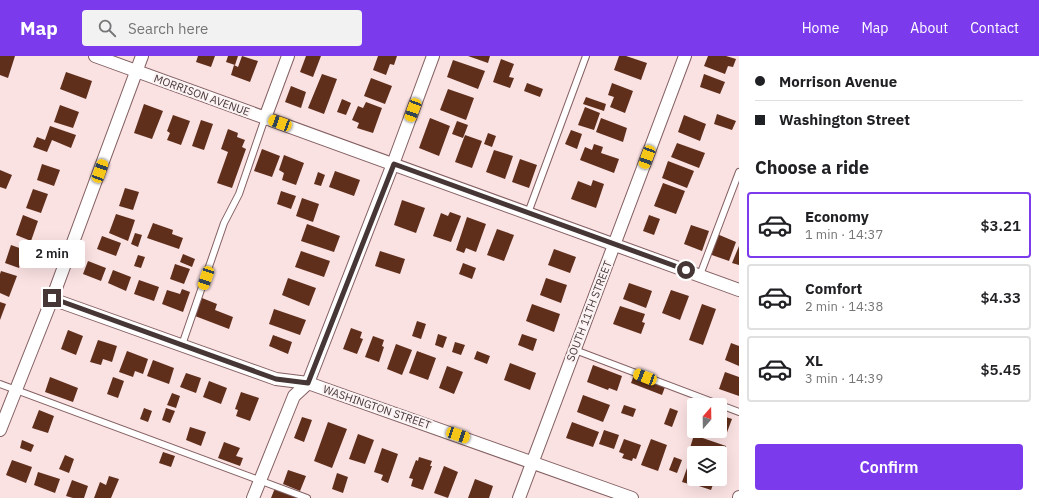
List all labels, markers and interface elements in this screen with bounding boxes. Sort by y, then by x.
search box [82,10,362,46]
text: Map [20,16,58,40]
icon: search [96,17,118,39]
text: Search here [128,19,208,38]
text: Home [802,19,839,37]
text: Map [861,19,888,37]
text: About [910,19,948,37]
text: Contact [970,19,1019,37]
street label: MORRISON AVENUE [152,71,252,119]
text: Morrison Avenue [779,72,897,91]
car [403,97,423,123]
text: Washington Street [779,110,910,129]
car [267,113,293,133]
car [637,144,657,170]
text: Choose a ride [755,156,869,179]
car [90,158,110,184]
icon: car [757,207,793,243]
text: Economy [805,207,869,226]
text: $3.21 [981,216,1021,235]
text: 1 min · 14:37 [805,226,883,243]
callout: 2 min [19,240,85,268]
text: 2 min [35,245,69,262]
street label: SOUTH 11TH STREET [563,258,615,363]
route start [677,261,695,279]
car [196,265,216,291]
icon: car [757,279,793,315]
text: Comfort [805,279,862,298]
text: $4.33 [981,288,1021,307]
route end [43,289,61,307]
text: 2 min · 14:38 [805,298,883,315]
icon: car [757,351,793,387]
text: XL [805,351,823,370]
text: $5.45 [981,360,1021,379]
car [632,367,658,387]
text: 3 min · 14:39 [805,370,883,387]
street label: WASHINGTON STREET [321,382,434,432]
north arrow [687,398,727,438]
map controls [687,398,727,486]
car [445,425,471,445]
button: Confirm [755,444,1023,490]
button: layers [687,446,727,486]

